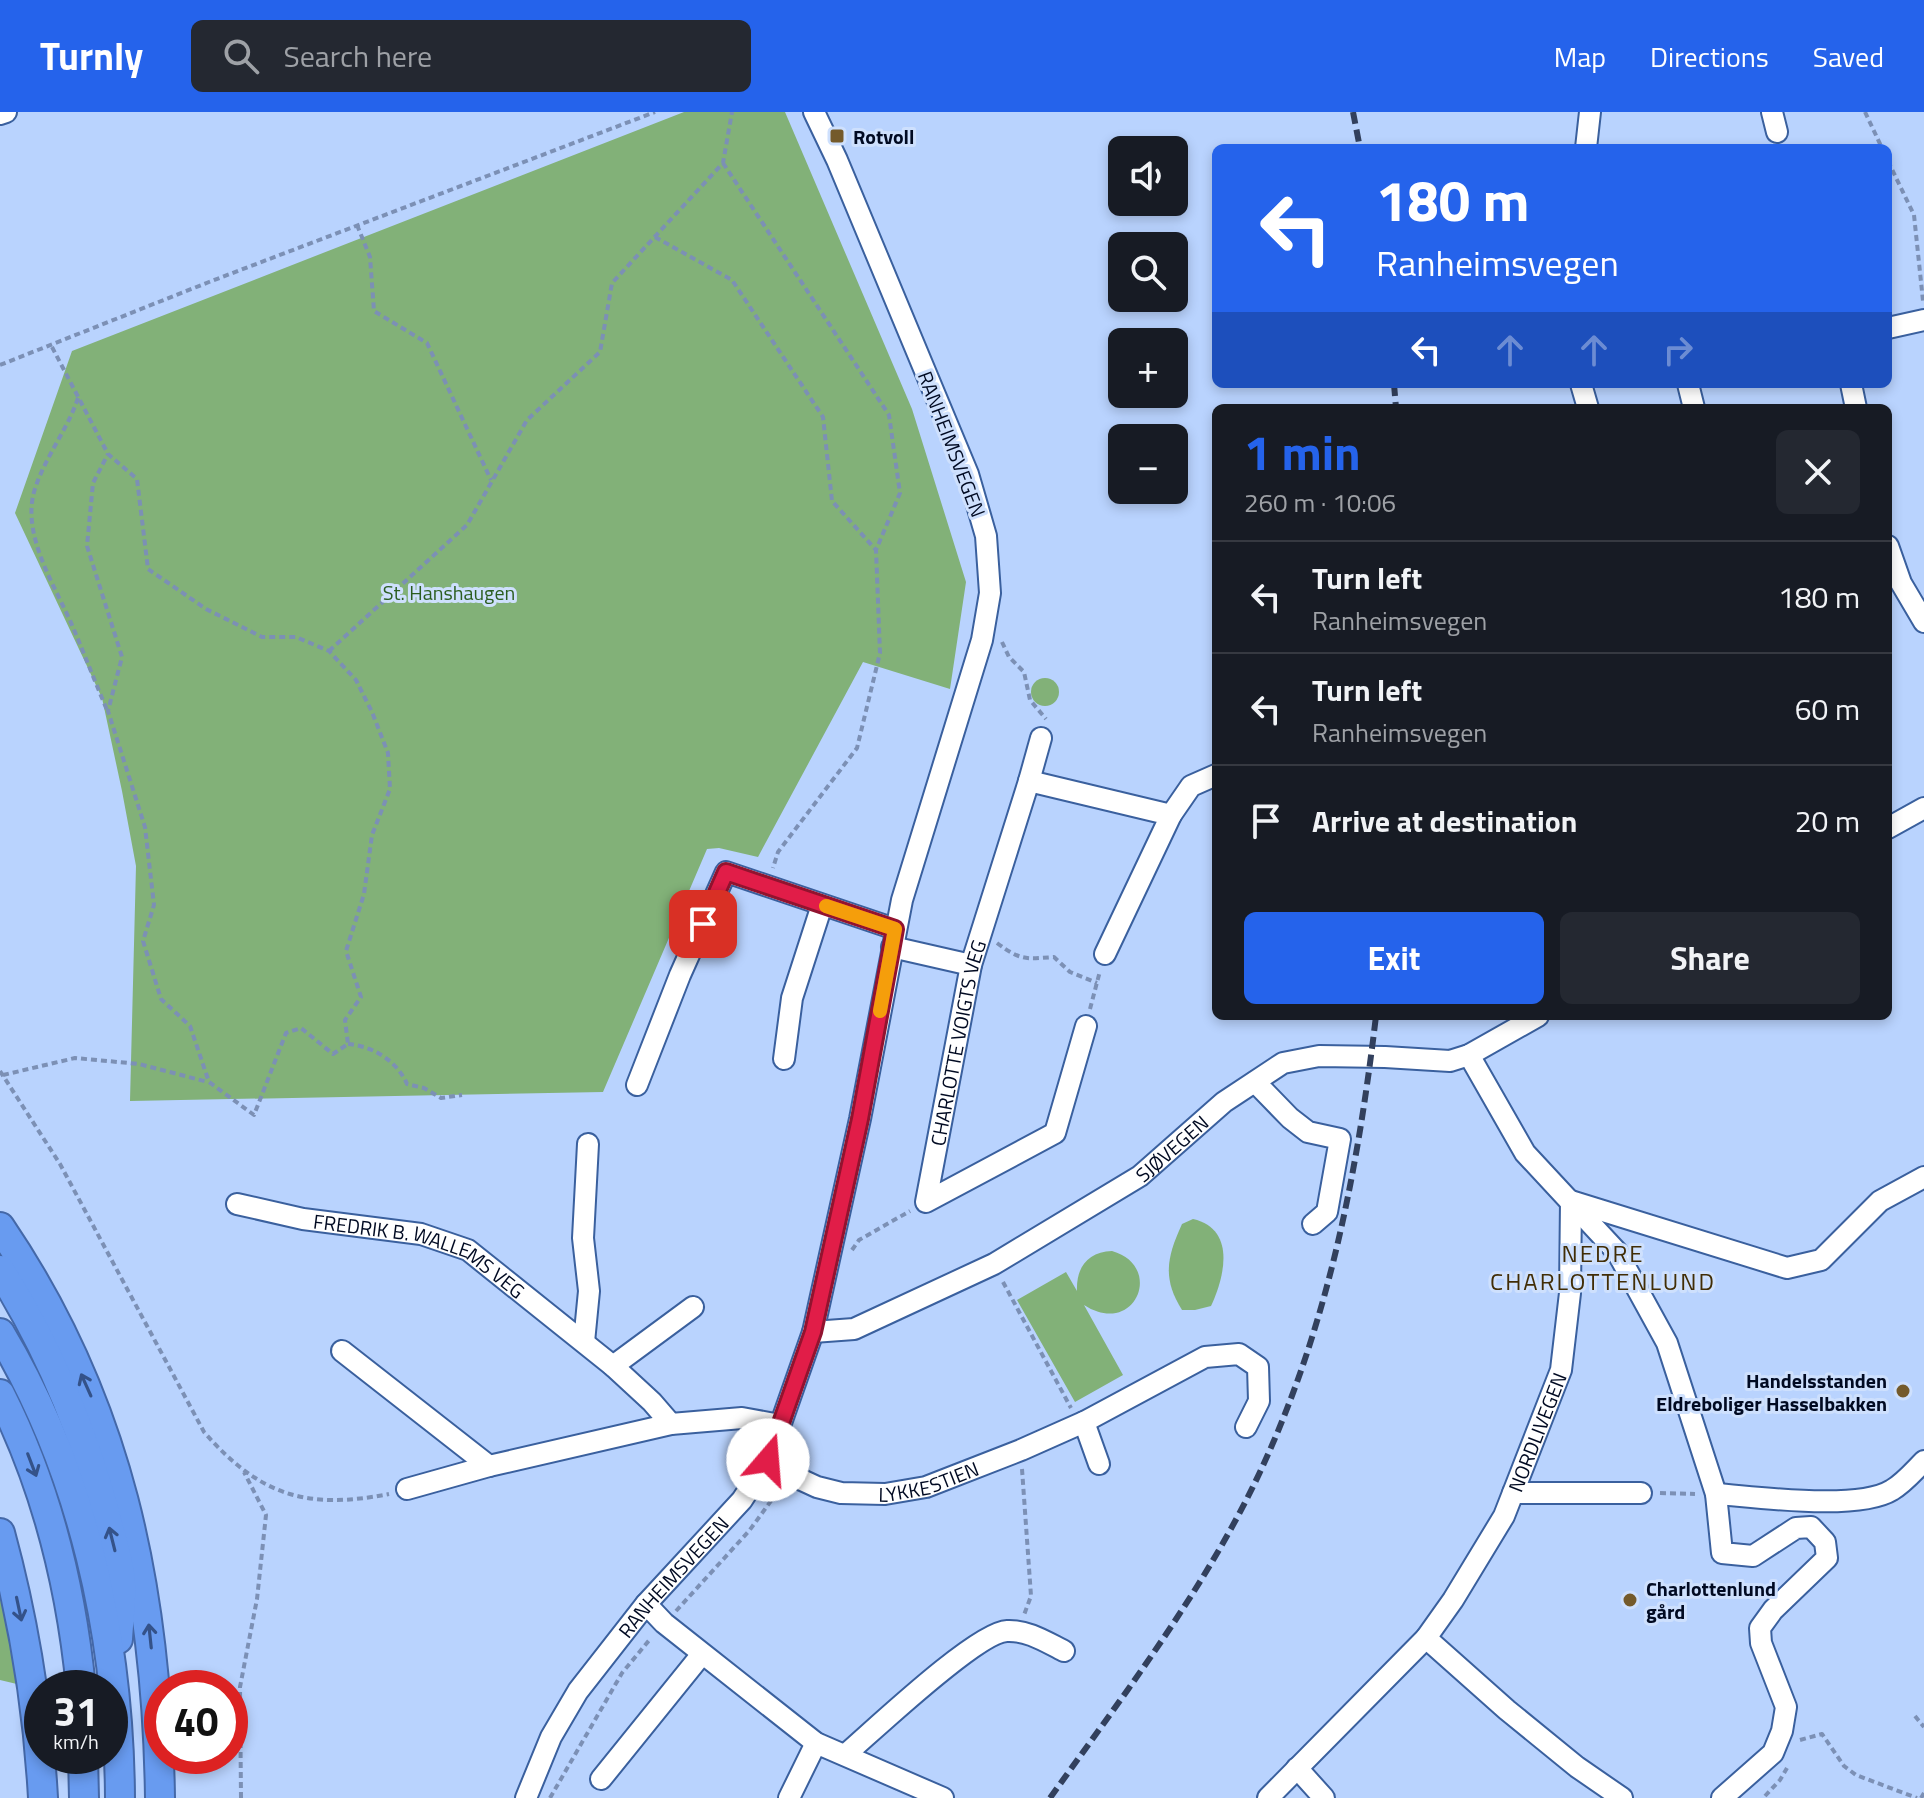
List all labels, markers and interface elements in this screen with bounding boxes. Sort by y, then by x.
search box [191,20,751,92]
text: Turnly [40,27,143,85]
text: Search here [283,33,432,79]
icon: search [219,34,263,78]
text: Map [1554,35,1606,78]
text: Directions [1650,35,1769,78]
text: Saved [1813,35,1884,78]
place label: Rotvoll [853,121,914,152]
marker: Rotvoll [828,127,846,145]
map controls [1108,136,1188,504]
button: sound [1108,136,1188,216]
text: 180 m [1376,158,1529,243]
icon: left [1244,176,1348,280]
button: search [1108,232,1188,312]
text: Ranheimsvegen [1376,235,1619,290]
button: + [1108,328,1188,408]
icon: left [1404,328,1448,372]
icon: ahead [1488,328,1532,372]
icon: ahead [1572,328,1616,372]
icon: right [1656,328,1700,372]
street label: RANHEIMSVEGEN [910,367,994,521]
text: 1 min [1244,416,1361,489]
button: − [1108,424,1188,504]
button: close [1776,430,1860,514]
text: 260 m · 10:06 [1244,483,1396,522]
text: Turn left [1312,555,1422,601]
text: 180 m [1778,574,1860,620]
icon: left [1244,575,1288,619]
park label: St. Hanshaugen [383,577,515,608]
text: Ranheimsvegen [1312,601,1487,640]
text: Turn left [1312,667,1422,713]
text: 60 m [1795,686,1860,732]
icon: left [1244,687,1288,731]
text: Ranheimsvegen [1312,713,1487,752]
text: Arrive at destination [1312,798,1577,844]
text: 20 m [1795,798,1860,844]
icon: arrive [1244,799,1288,843]
pin [669,890,737,958]
icon: arrive [681,902,725,946]
button: Exit [1244,912,1544,1004]
button: Share [1560,912,1860,1004]
street label: CHARLOTTE VOIGTS VEG [921,936,994,1148]
street label: SJØVEGEN [1128,1107,1215,1189]
street label: FREDRIK B. WALLEMS VEG [312,1205,532,1305]
district label: NEDRE CHARLOTTENLUND [1490,1235,1716,1299]
place label: Handelsstanden Eldreboliger Hasselbakken [1656,1365,1887,1419]
street label: NORDLIVEGEN [1499,1368,1574,1496]
one-way arrow [78,1373,93,1397]
marker: Handelsstanden Eldreboliger Hasselbakken [1894,1382,1912,1400]
position arrow [726,1418,810,1502]
one-way arrow [26,1452,40,1477]
street label: LYKKESTIEN [878,1453,983,1510]
street label: RANHEIMSVEGEN [610,1509,736,1644]
one-way arrow [103,1526,118,1552]
place label: Charlottenlund gård [1646,1573,1776,1627]
marker: Charlottenlund gård [1621,1591,1639,1609]
one-way arrow [12,1596,27,1621]
one-way arrow [142,1623,157,1650]
speed limit sign: 40 [144,1670,248,1774]
text: 31 [54,1681,98,1742]
text: km/h [53,1726,99,1757]

